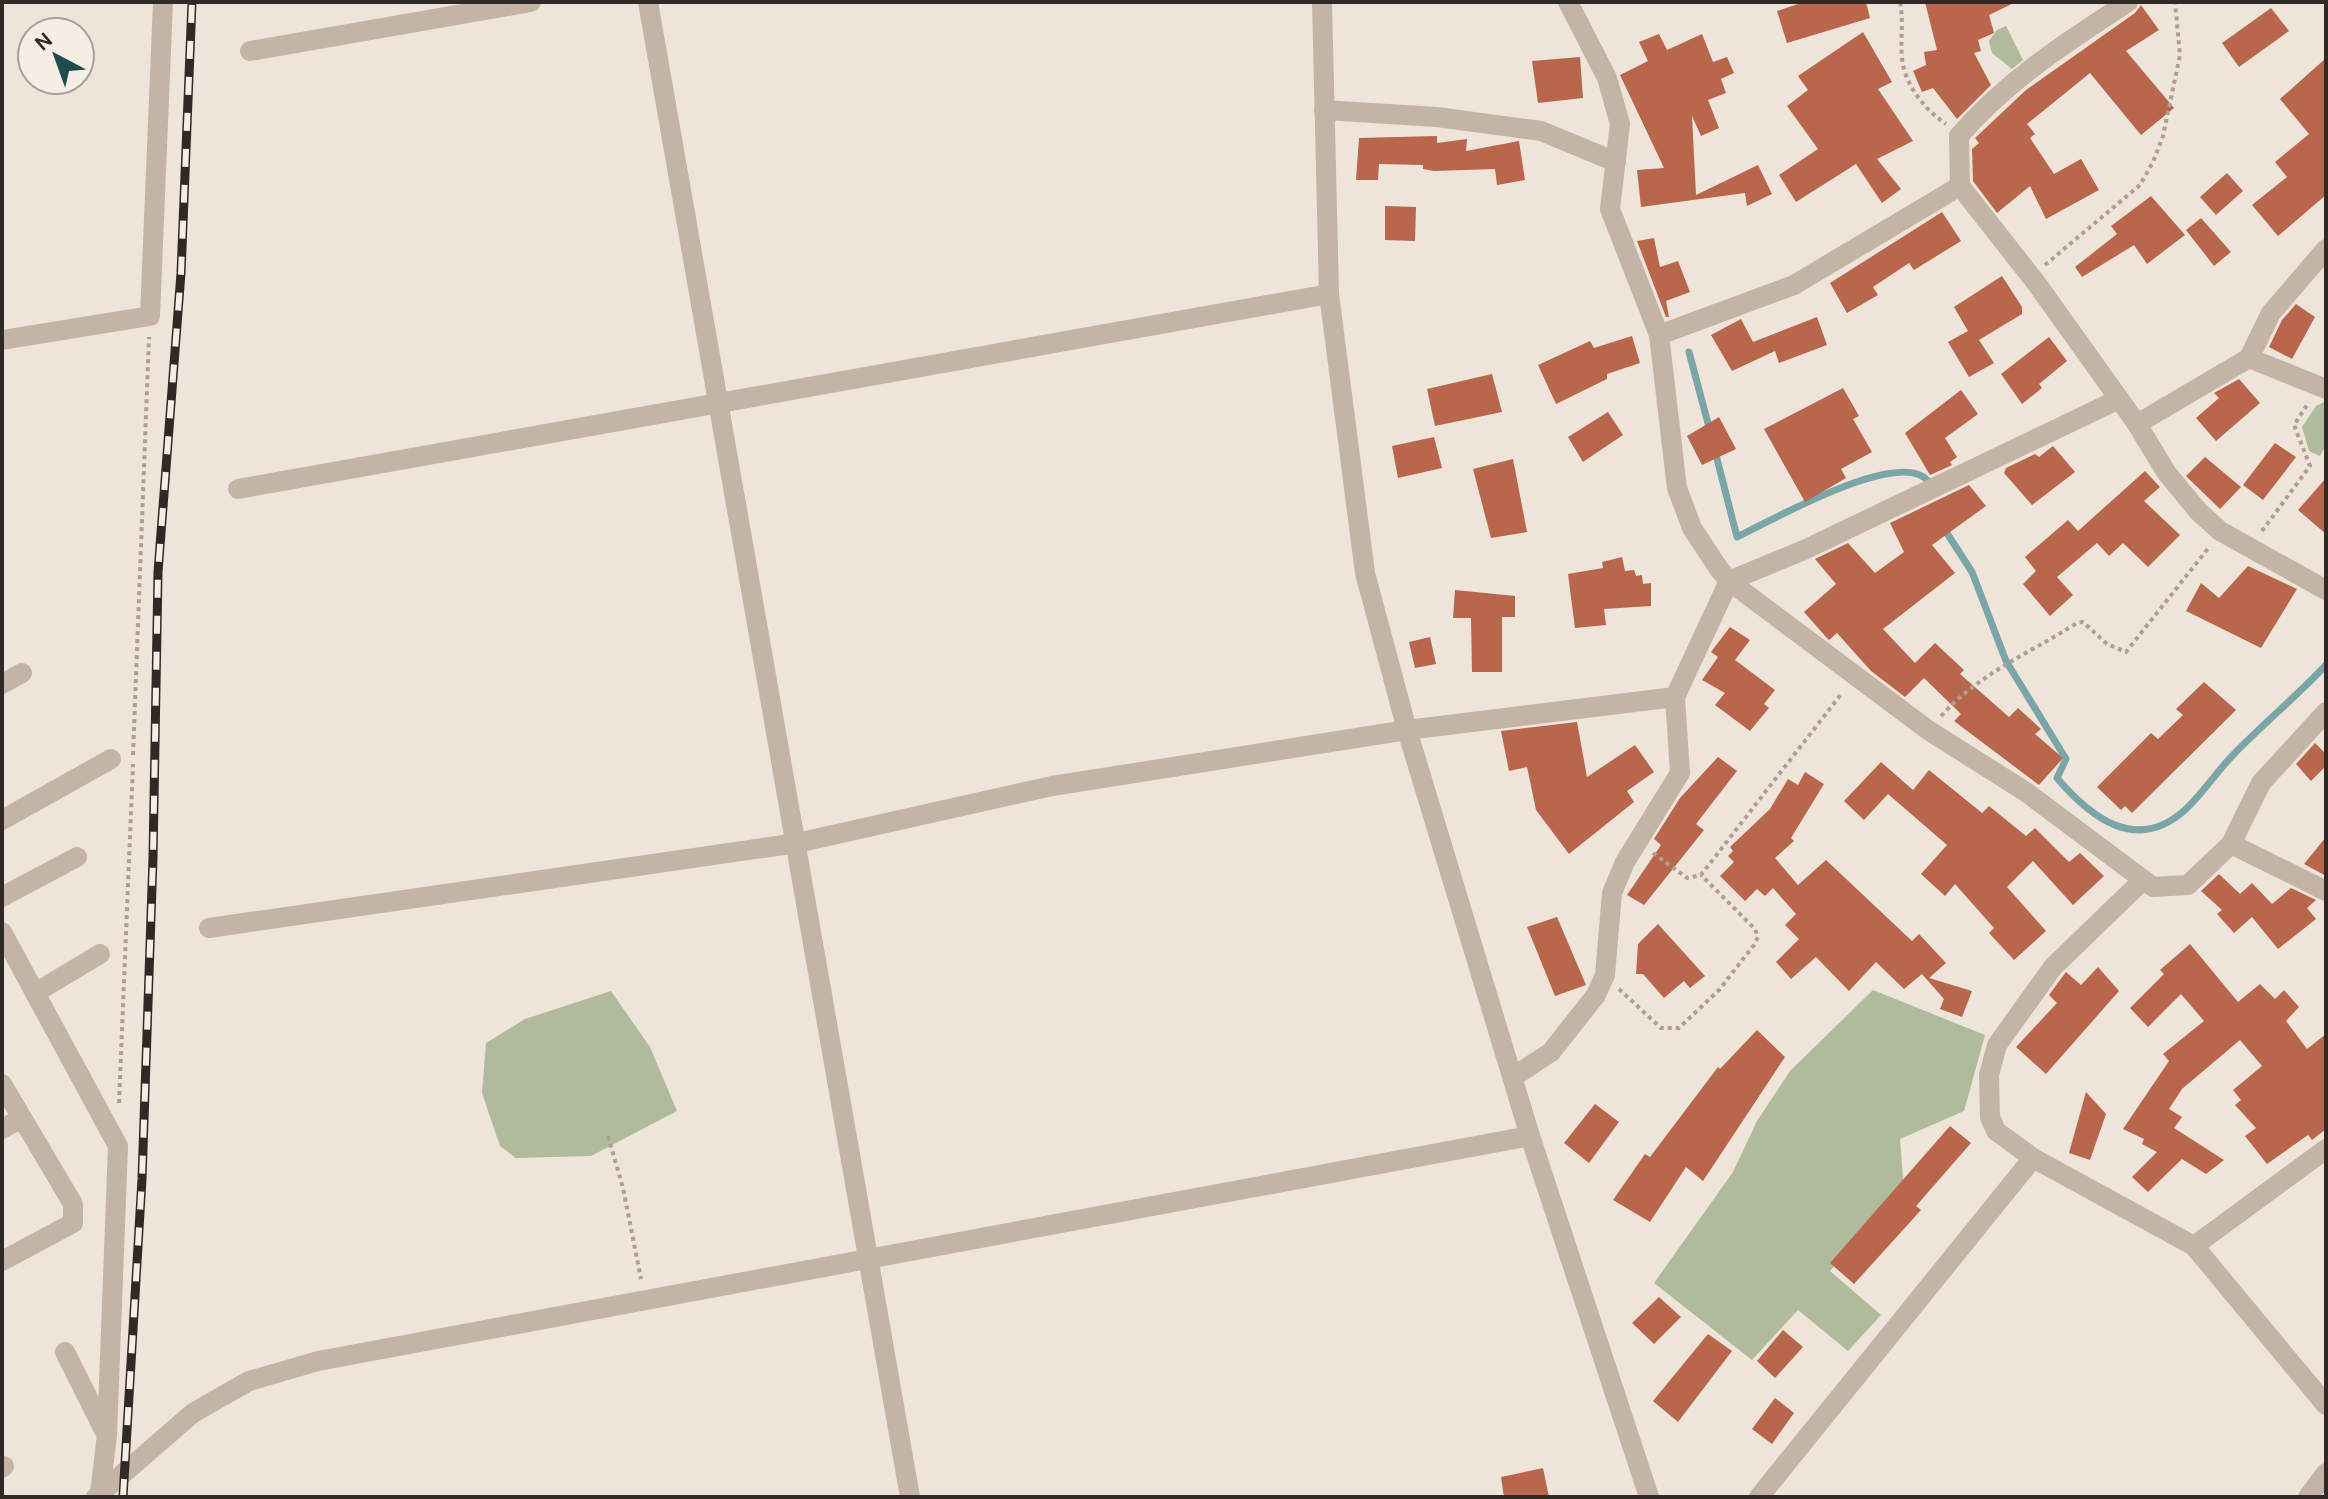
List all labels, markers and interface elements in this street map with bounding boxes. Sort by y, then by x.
north arrow [16,16,96,96]
text: N [29,27,58,57]

